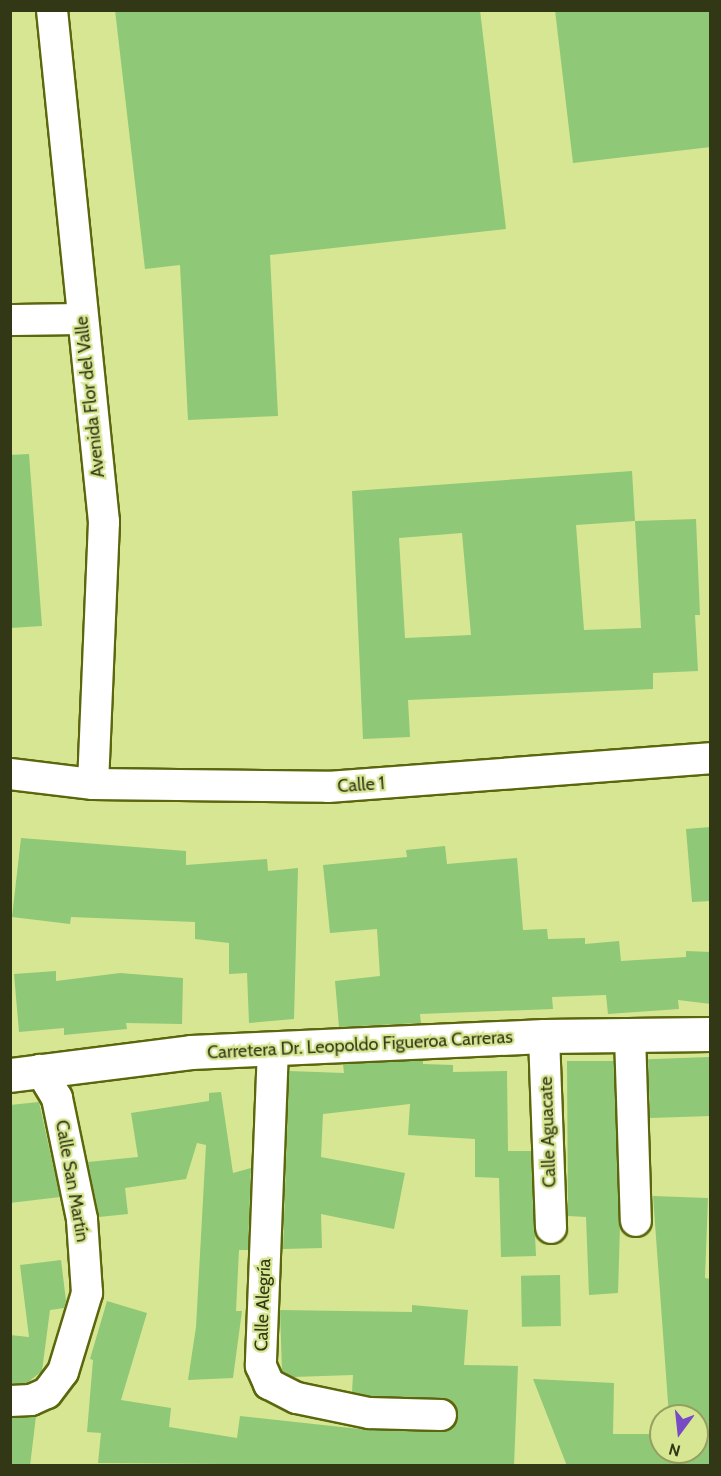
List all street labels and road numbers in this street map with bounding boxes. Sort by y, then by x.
street label: Avenida Flor del Valle [71,315,109,479]
street label: Calle 1 [337,773,385,797]
street label: Carretera Dr. Leopoldo Figueroa Carreras [207,1026,513,1064]
street label: Calle Aguacate [535,1076,561,1188]
street label: Calle San Martín [51,1118,93,1244]
street label: Calle Alegría [251,1258,275,1352]

